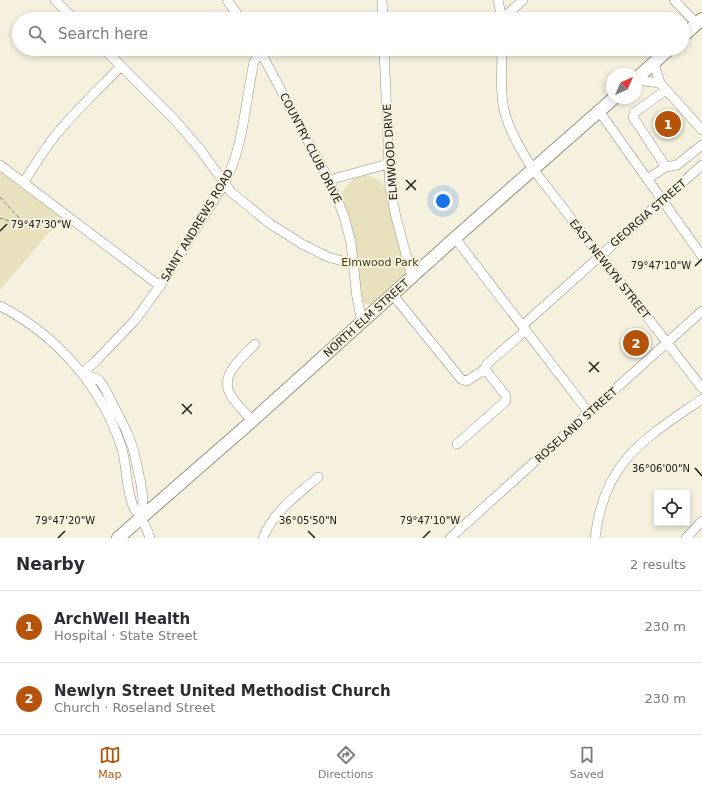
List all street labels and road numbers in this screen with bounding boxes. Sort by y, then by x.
street label: COUNTRY CLUB DRIVE [277,91,344,206]
street label: ELMWOOD DRIVE [381,103,400,201]
street label: SAINT ANDREWS ROAD [159,167,236,284]
street label: GEORGIA STREET [608,177,689,250]
street label: EAST NEWLYN STREET [567,217,653,322]
street label: NORTH ELM STREET [321,276,412,360]
street label: ROSELAND STREET [532,385,620,466]

